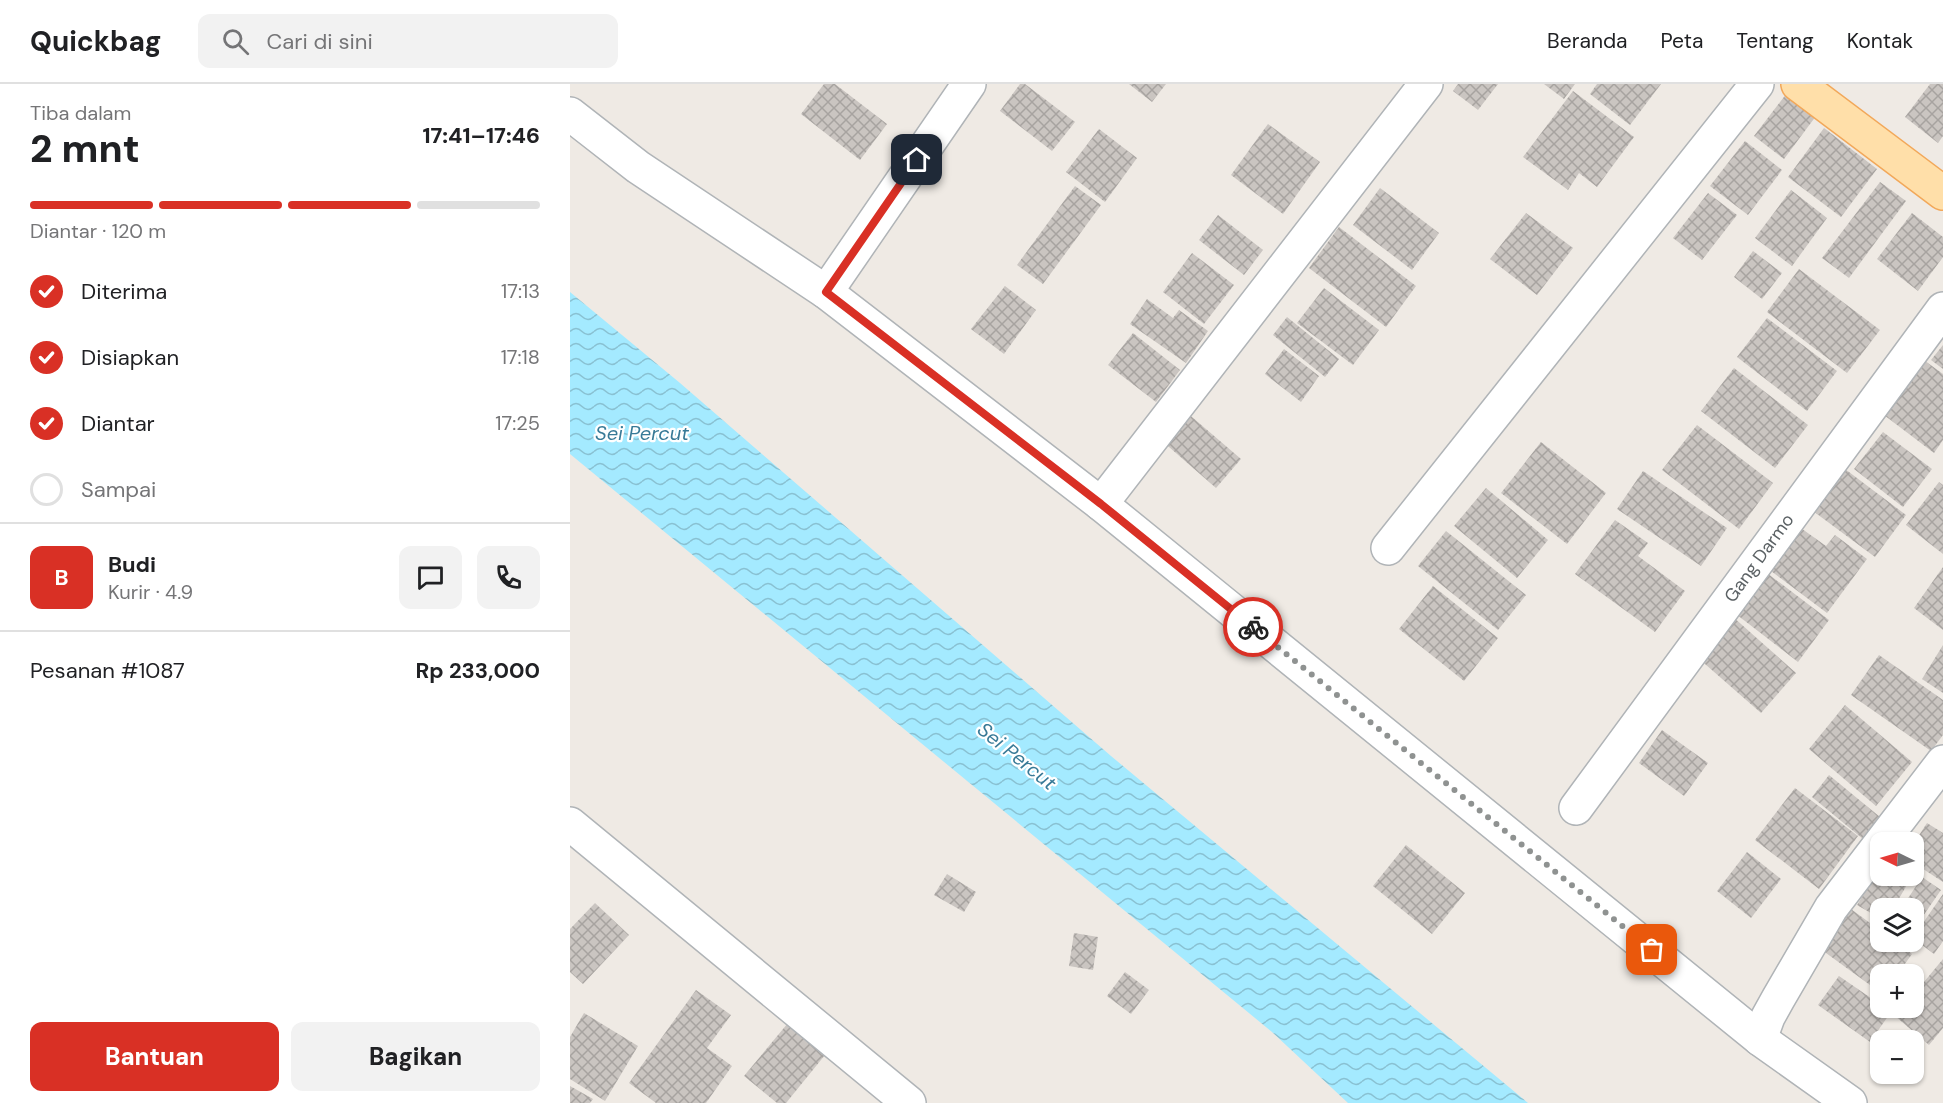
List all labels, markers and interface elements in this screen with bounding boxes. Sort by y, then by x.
search box [198,14,618,68]
text: Quickbag [30,23,162,60]
icon: search [219,25,252,58]
text: Cari di sini [267,27,373,56]
text: Beranda [1547,27,1628,55]
text: Peta [1661,27,1703,55]
text: Tentang [1736,27,1814,55]
text: Kontak [1847,27,1913,55]
text: Tiba dalam [30,100,131,126]
text: 17:41–17:46 [422,121,540,150]
text: 2 mnt [30,123,140,174]
pin [891,134,942,185]
icon: home [900,143,933,176]
text: Diantar · 120 m [30,218,166,244]
icon: check [30,275,63,308]
text: Diterima [81,277,167,306]
text: 17:13 [501,278,540,304]
icon: check [30,341,63,374]
text: Disiapkan [81,343,179,372]
text: 17:18 [501,344,540,370]
icon: check [30,407,63,440]
text: Diantar [81,409,155,438]
text: 17:25 [495,410,540,436]
water label: Sei Percut [595,420,689,446]
text: Sampai [81,475,156,504]
street label: Gang Darmo [1719,509,1799,607]
button: chat [399,546,462,609]
button: phone [477,546,540,609]
text: Budi [108,550,156,579]
text: B [54,563,69,592]
text: Kurir · 4.9 [108,579,193,605]
courier [1223,597,1283,657]
icon: bike [1237,611,1270,644]
text: Pesanan #1087 [30,656,185,685]
text: Rp 233,000 [415,656,540,685]
water label: Sei Percut [972,716,1062,796]
north arrow [1870,832,1924,886]
map controls [1870,832,1924,1084]
button: layers [1870,898,1924,952]
pin [1626,924,1677,975]
icon: bag [1635,933,1668,966]
button: + [1870,964,1924,1018]
button: Bantuan [30,1022,279,1091]
button: Bagikan [291,1022,540,1091]
button: − [1870,1030,1924,1084]

